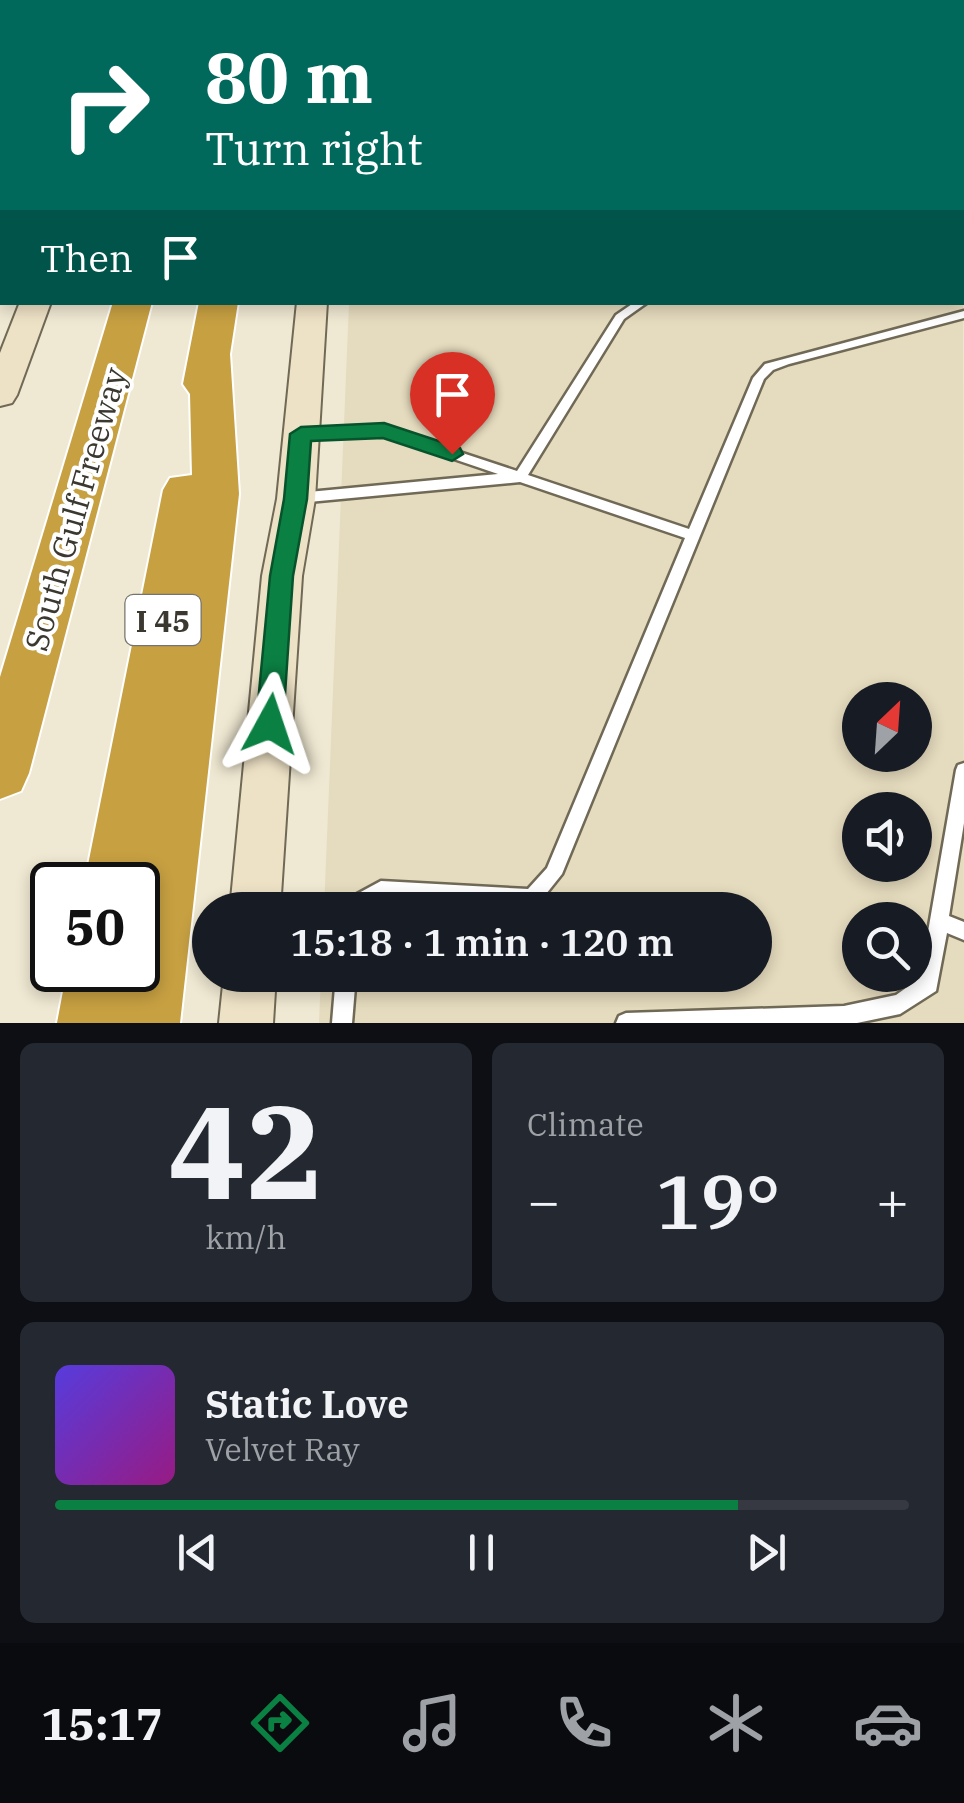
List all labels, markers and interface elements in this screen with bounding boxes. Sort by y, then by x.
text: 80 m [205,31,373,122]
icon: right [40,40,170,170]
text: Turn right [205,119,423,177]
icon: arrive [153,230,208,285]
text: Then [40,233,133,282]
pin [410,352,495,455]
street label: South Gulf Freeway [14,362,136,656]
icon: arrive [425,367,480,422]
road number: I 45 [126,595,200,645]
position arrow [218,672,322,776]
north arrow [842,682,932,772]
map controls [842,682,932,992]
button: sound [842,792,932,882]
speed limit sign: 50 [30,862,160,992]
button: search [842,902,932,992]
text: 15:18 · 1 min · 120 m [290,917,674,966]
text: 42 [168,1066,324,1235]
text: Climate [527,1103,644,1145]
text: 19° [655,1152,781,1250]
text: − [527,1165,560,1236]
text: + [876,1165,909,1236]
text: km/h [206,1216,286,1258]
text: Static Love [205,1379,409,1428]
text: Velvet Ray [205,1428,360,1470]
icon: previous [170,1525,225,1580]
icon: pause [454,1525,509,1580]
icon: next [739,1525,794,1580]
icon: directions [245,1688,315,1758]
icon: music [397,1688,467,1758]
icon: phone [549,1688,619,1758]
icon: climate [701,1688,771,1758]
icon: car [853,1688,923,1758]
text: 15:17 [41,1694,163,1752]

